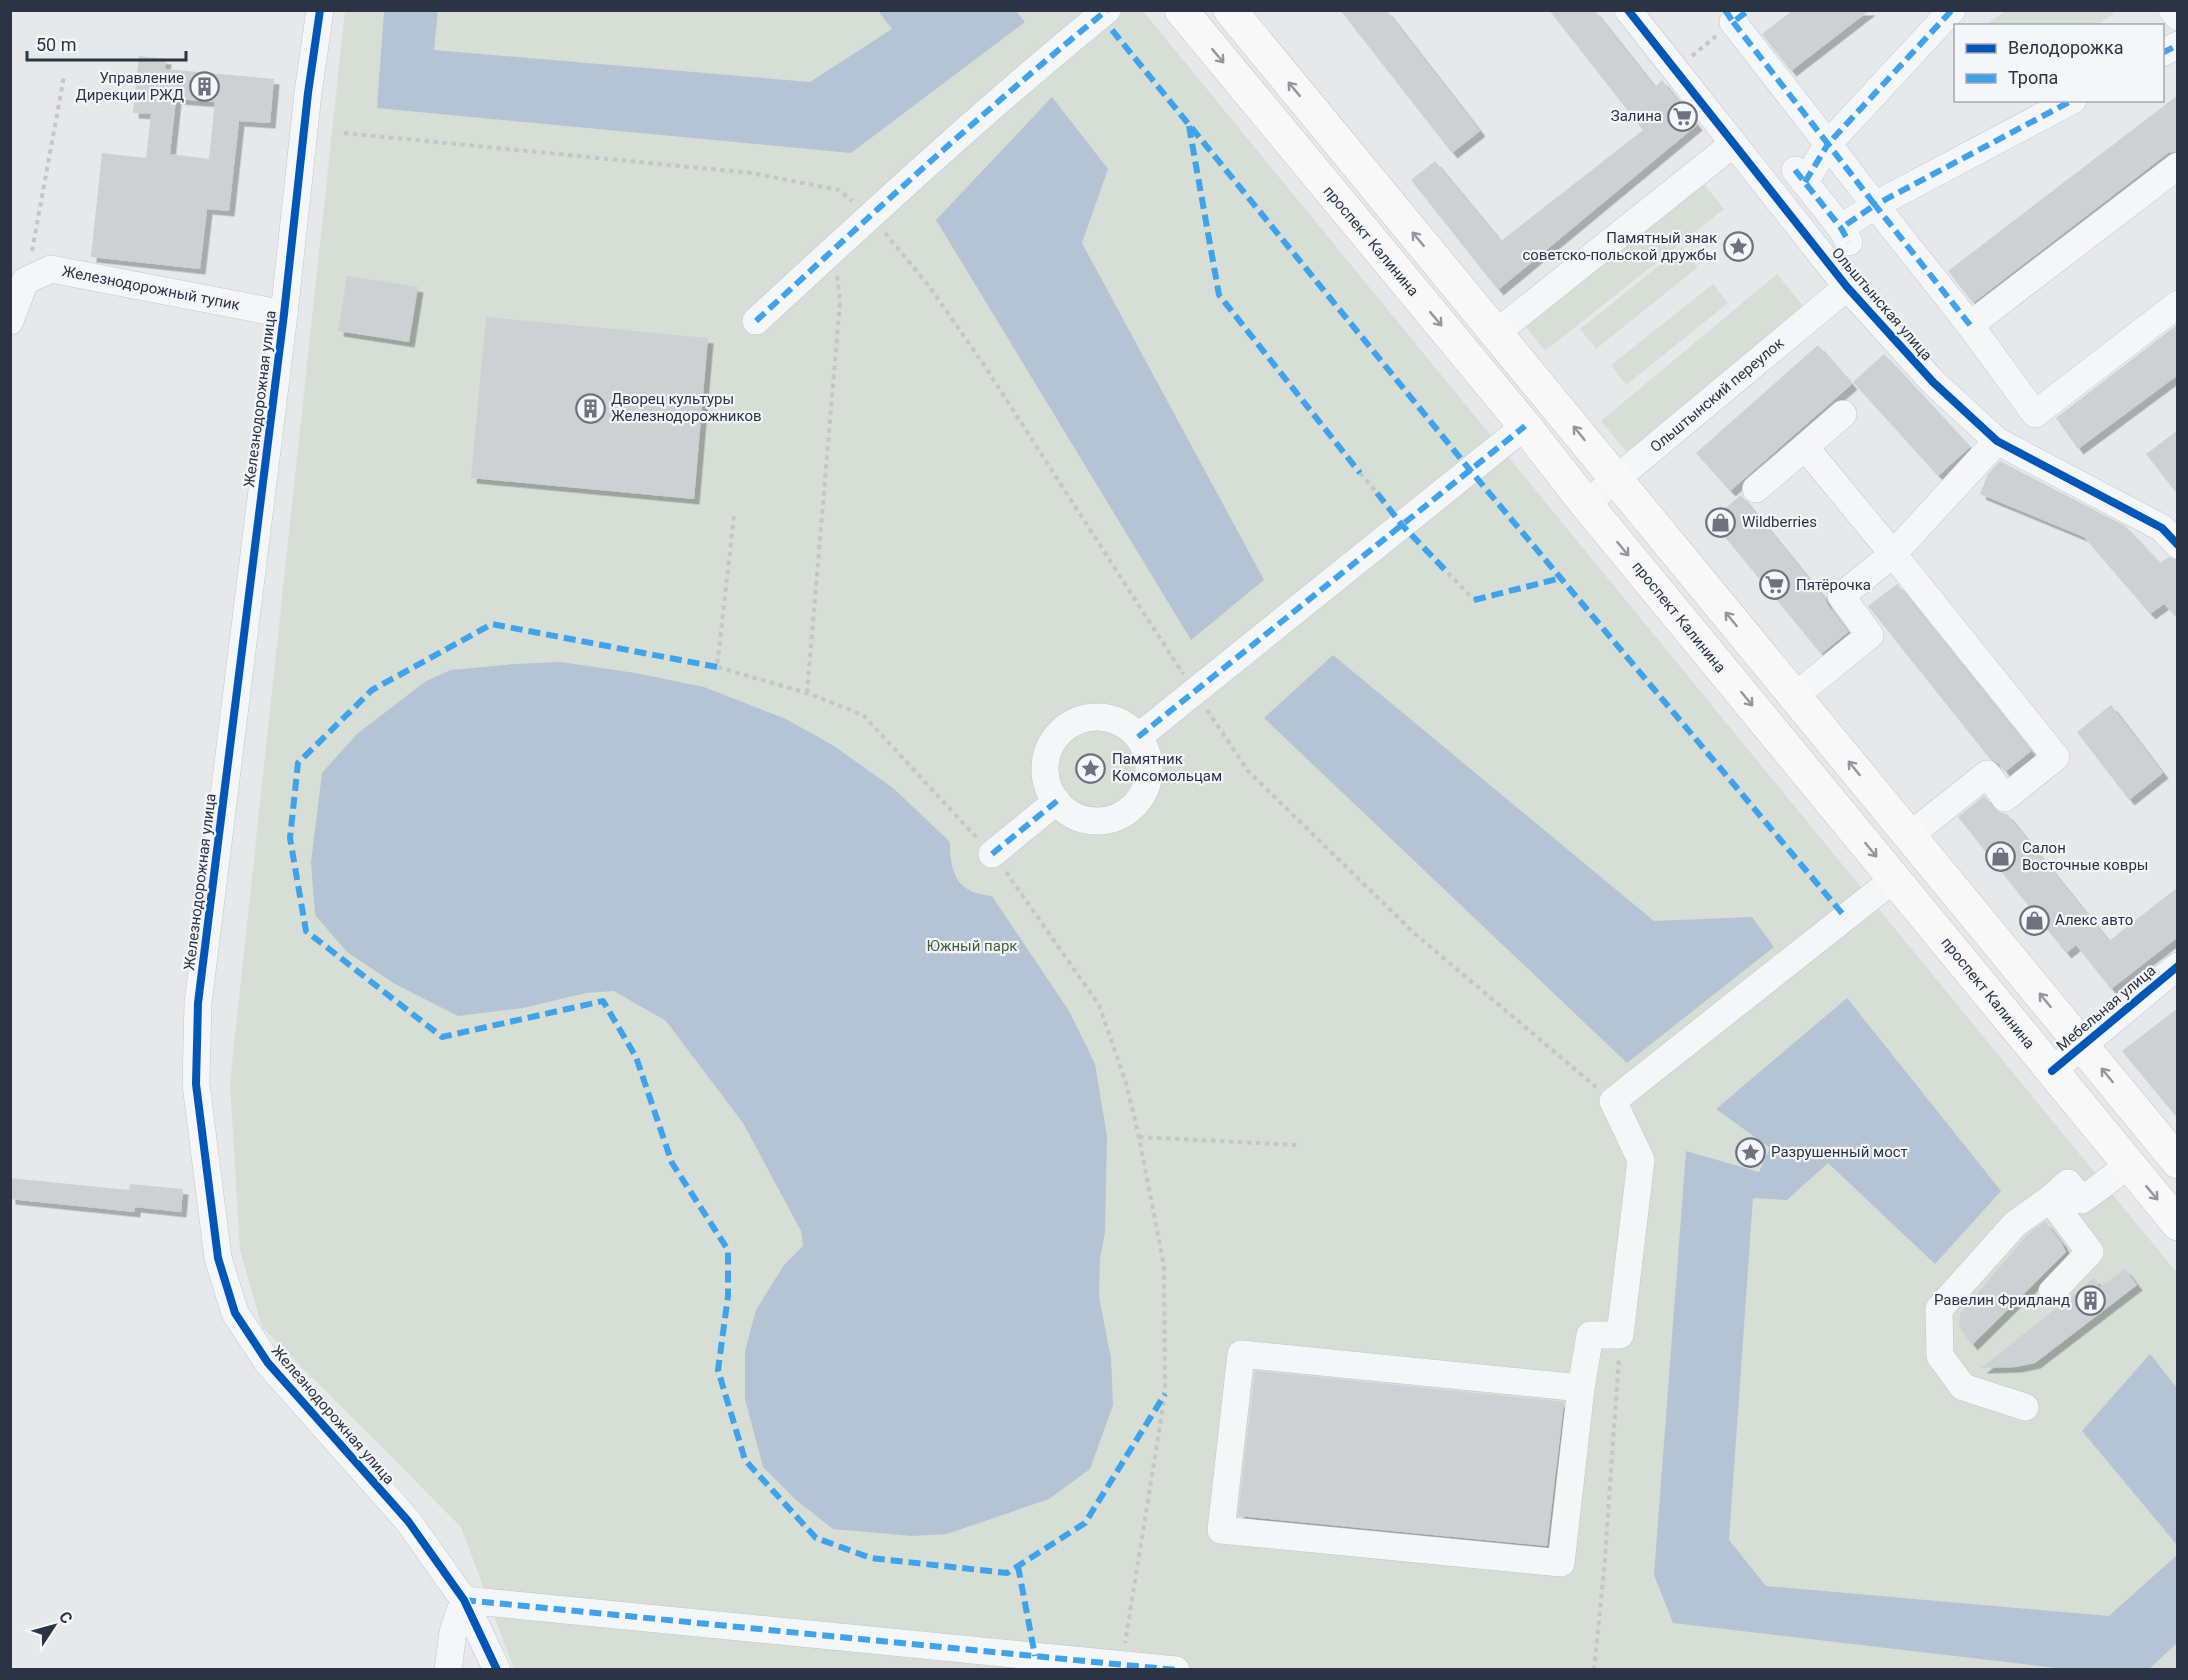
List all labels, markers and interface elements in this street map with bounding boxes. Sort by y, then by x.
scale bar [27,24,186,62]
legend [1954,24,2164,102]
text: 50 m [36,34,76,55]
text: Велодорожка [2008,37,2123,58]
one-way arrow [1211,48,1225,63]
text: Тропа [2008,67,2058,88]
place label: Управление Дирекции РЖД [75,69,184,104]
building icon: Управление Дирекции РЖД [189,71,221,103]
one-way arrow [1288,81,1301,97]
supermarket icon: Залина [1667,100,1699,132]
place label: Залина [1611,107,1662,125]
street label: проспект Калинина [1320,182,1422,300]
place label: Памятный знак советско-польской дружбы [1522,229,1717,264]
one-way arrow [1412,231,1425,247]
place icon: Памятный знак советско-польской дружбы [1722,231,1754,263]
street label: Ольштынская улица [1828,244,1936,364]
street label: Железнодорожный тупик [61,262,241,314]
street label: Железнодорожная улица [240,309,280,489]
one-way arrow [1429,311,1442,327]
street label: Ольштынский переулок [1647,334,1787,456]
place label: Дворец культуры Железнодорожников [611,390,762,425]
building icon: Дворец культуры Железнодорожников [574,392,606,424]
one-way arrow [1572,425,1585,441]
shop icon: Wildberries [1705,506,1737,538]
place label: Wildberries [1742,513,1817,531]
one-way arrow [1617,541,1630,557]
street label: проспект Калинина [1628,558,1730,676]
supermarket icon: Пятёрочка [1759,569,1791,601]
place label: Пятёрочка [1796,576,1871,594]
one-way arrow [1725,611,1738,627]
one-way arrow [1740,691,1753,707]
place label: Памятник Комсомольцам [1112,750,1222,785]
place icon: Памятник Комсомольцам [1075,752,1107,784]
one-way arrow [1847,761,1861,776]
street label: Железнодорожная улица [180,792,220,972]
place label: Салон Восточные ковры [2022,839,2149,874]
shop icon: Салон Восточные ковры [1985,841,2017,873]
one-way arrow [1864,842,1877,858]
shop icon: Алекс авто [2018,904,2050,936]
place label: Алекс авто [2055,911,2133,929]
street label: проспект Калинина [1937,934,2039,1052]
park label: Южный парк [927,937,1017,955]
street label: Мебельная улица [2053,961,2159,1055]
one-way arrow [2038,992,2051,1008]
one-way arrow [2100,1067,2113,1083]
place icon: Разрушенный мост [1734,1136,1766,1168]
place label: Разрушенный мост [1771,1143,1908,1161]
one-way arrow [2146,1185,2159,1201]
building icon: Равелин Фридланд [2075,1284,2107,1316]
place label: Равелин Фридланд [1934,1291,2070,1309]
street label: Железнодорожная улица [268,1342,398,1488]
north arrow [24,1596,84,1656]
text: С [55,1608,76,1627]

